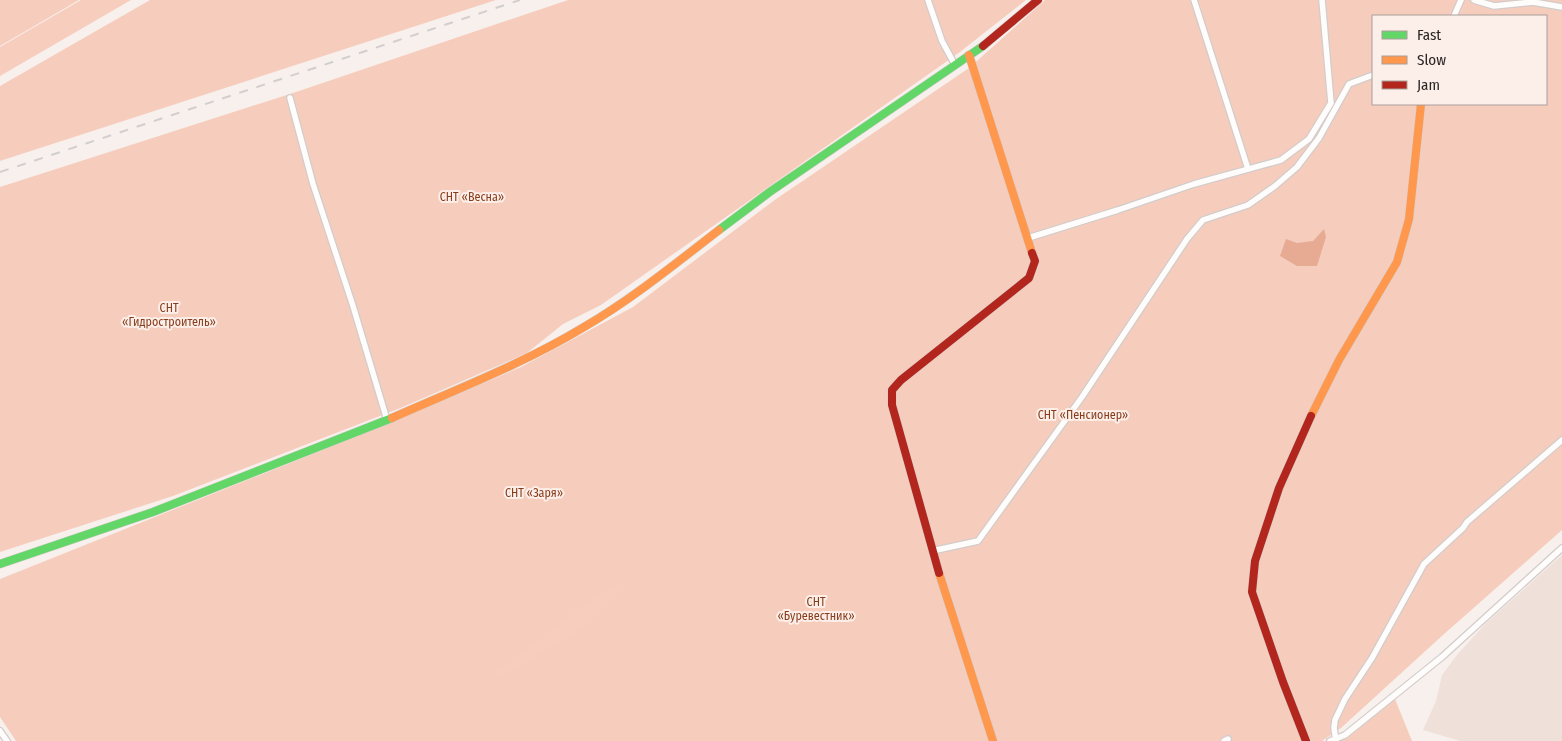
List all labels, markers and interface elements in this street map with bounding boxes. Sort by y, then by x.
legend [1372,15,1547,105]
text: Fast [1417,26,1441,44]
text: Slow [1417,51,1446,69]
text: Jam [1417,76,1440,94]
park label: СНТ «Весна» [440,190,504,204]
park label: СНТ «Гидростроитель» [122,301,216,329]
park label: СНТ «Пенсионер» [1038,408,1128,422]
park label: СНТ «Заря» [505,486,563,500]
park label: СНТ «Буревестник» [777,595,855,623]

